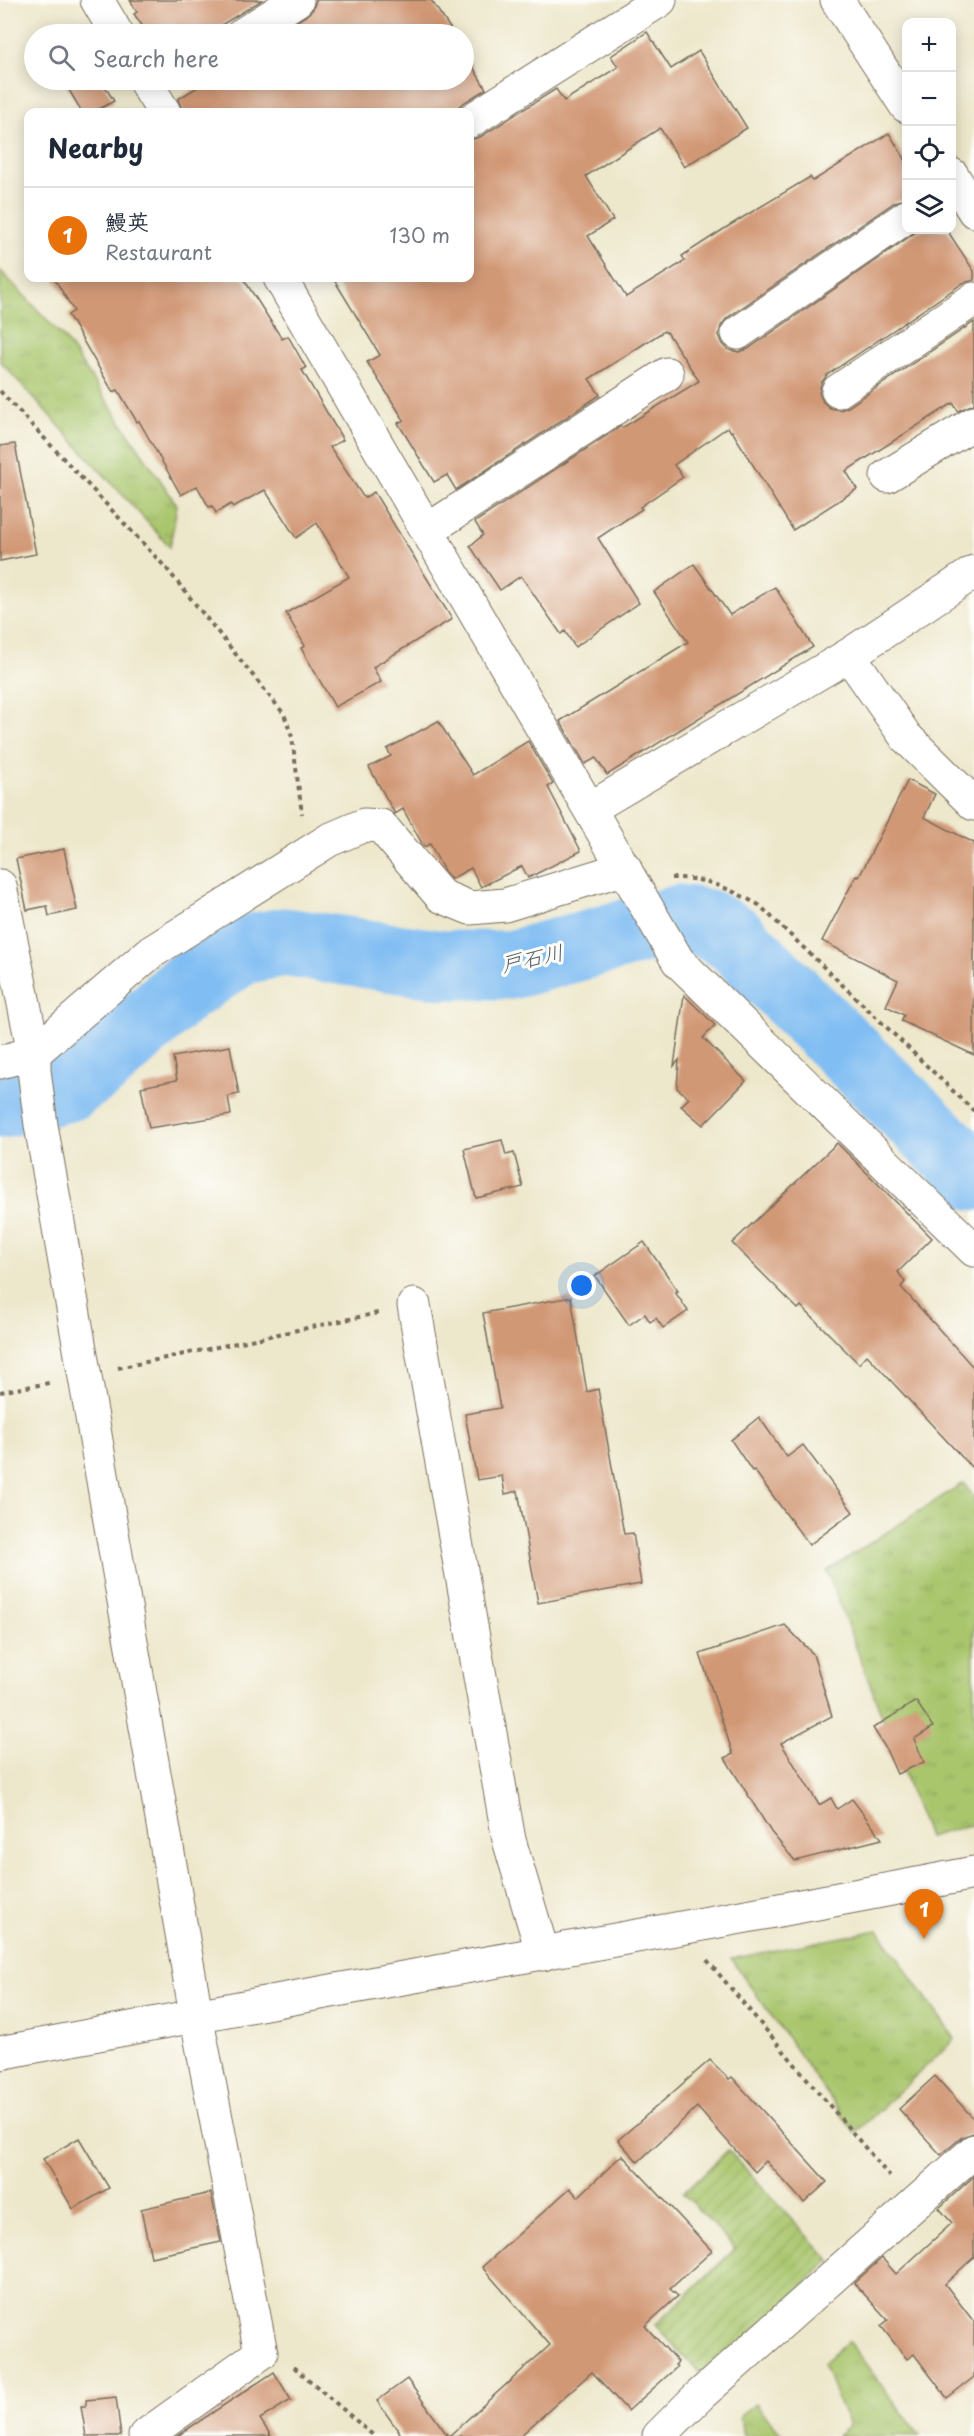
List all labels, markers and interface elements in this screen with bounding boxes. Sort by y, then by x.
map controls [902,18,956,234]
button: + [902,18,956,72]
search box [24,24,474,90]
icon: search [45,41,78,74]
text: Search here [93,41,219,74]
button: − [902,72,956,126]
button: locate [902,126,956,180]
text: Nearby [48,128,143,167]
button: layers [902,180,956,234]
text: 鰻英 [105,204,149,237]
text: 1 [63,220,72,250]
text: 130 m [390,220,450,250]
text: Restaurant [105,237,212,267]
water label: 戸石川 [498,935,566,979]
your location [567,1271,596,1300]
pin: 1 [904,1890,944,1939]

